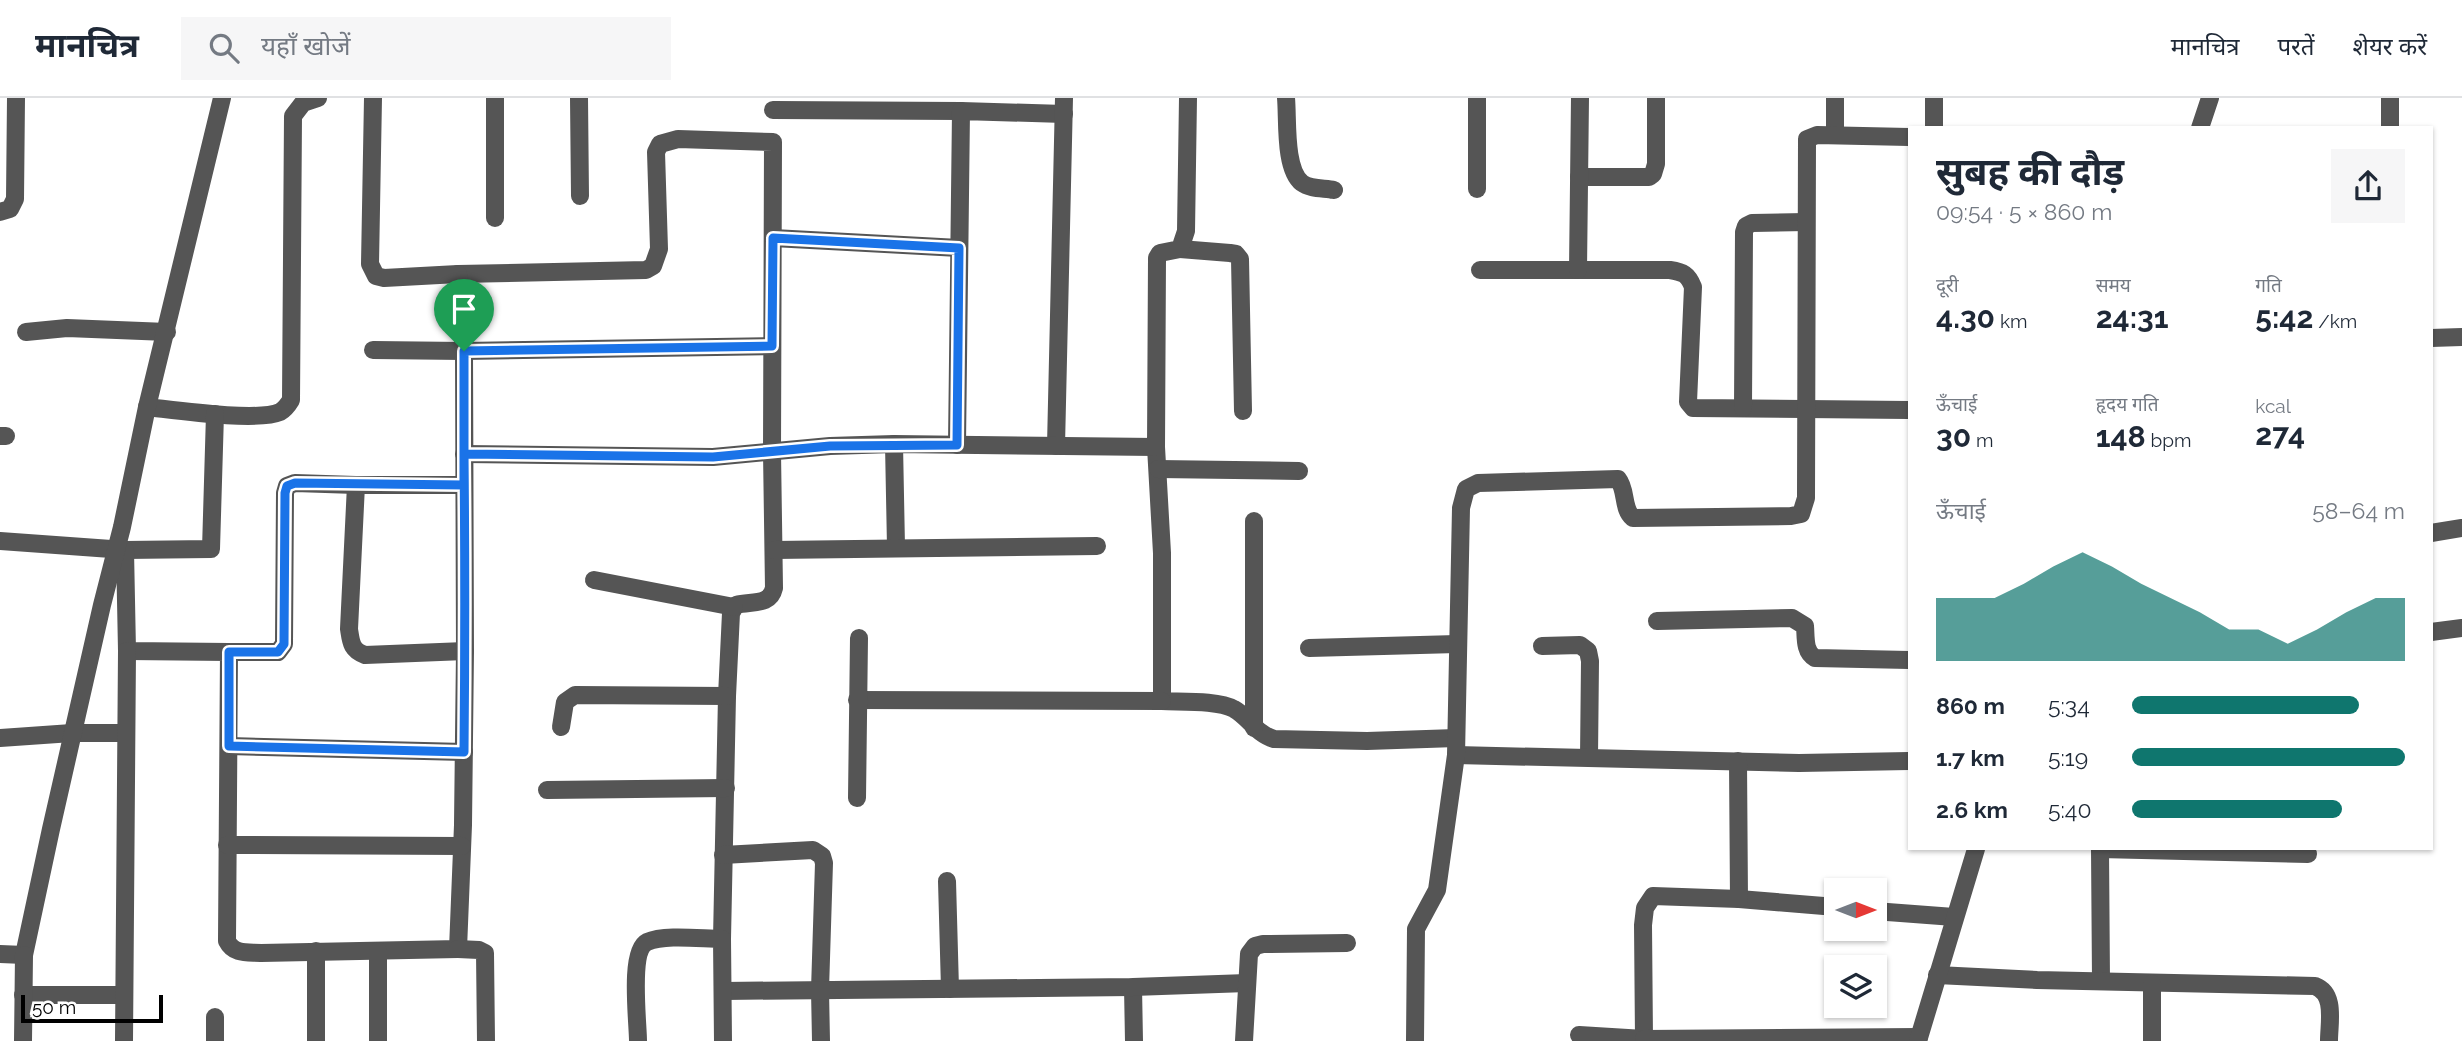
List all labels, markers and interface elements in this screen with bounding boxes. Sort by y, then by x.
search box [181,17,671,80]
text: मानचित्र [35,26,139,65]
icon: search [205,29,243,67]
text: यहाँ खोजें [261,31,351,61]
text: मानचित्र [2171,32,2239,61]
text: परतें [2277,32,2315,61]
text: शेयर करें [2353,32,2427,61]
text: सुबह की दौड़ [1936,149,2124,194]
button: share [2331,149,2405,223]
text: 09:54 · 5 × 860 m [1936,198,2112,225]
text: दूरी [1936,274,1959,296]
text: समय [2096,274,2131,296]
text: गति [2255,274,2282,296]
pin [434,279,494,351]
icon: arrive [445,290,483,328]
text: 4.30 [1936,300,1995,335]
text: 24:31 [2096,300,2169,335]
text: 5:42 [2255,300,2313,335]
text: km [1995,310,2027,332]
text: /km [2313,310,2357,332]
text: ऊँचाई [1936,393,1977,415]
text: हृदय गति [2096,393,2159,415]
text: kcal [2255,395,2291,417]
text: 274 [2255,417,2305,452]
text: 30 [1936,419,1971,454]
text: 148 [2096,419,2146,454]
text: m [1971,429,1993,451]
text: bpm [2146,429,2192,451]
text: ऊँचाई [1936,497,1986,524]
text: 58–64 m [2312,497,2405,524]
text: 860 m [1936,692,2005,719]
text: 5:34 [2048,692,2090,719]
text: 1.7 km [1936,744,2005,771]
text: 5:19 [2048,744,2088,771]
text: 2.6 km [1936,796,2008,823]
text: 5:40 [2048,796,2092,823]
north arrow [1824,878,1886,942]
map controls [1824,878,1887,1018]
button: layers [1824,955,1887,1018]
scale bar [21,992,163,1024]
text: 50 m [32,996,76,1018]

